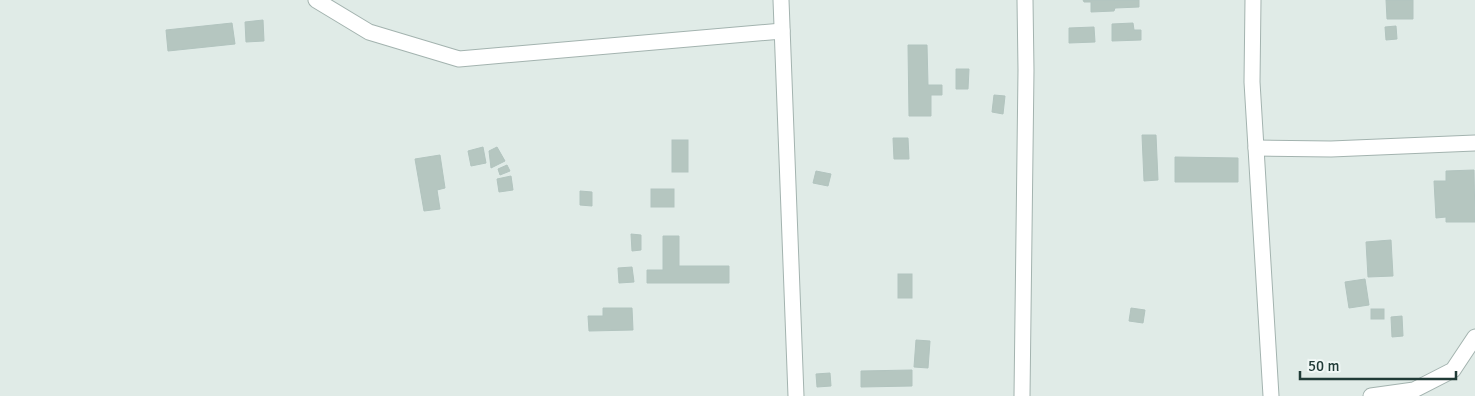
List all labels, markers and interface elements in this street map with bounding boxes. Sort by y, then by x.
scale bar [1300,348,1456,380]
text: 50 m [1308,357,1339,375]

